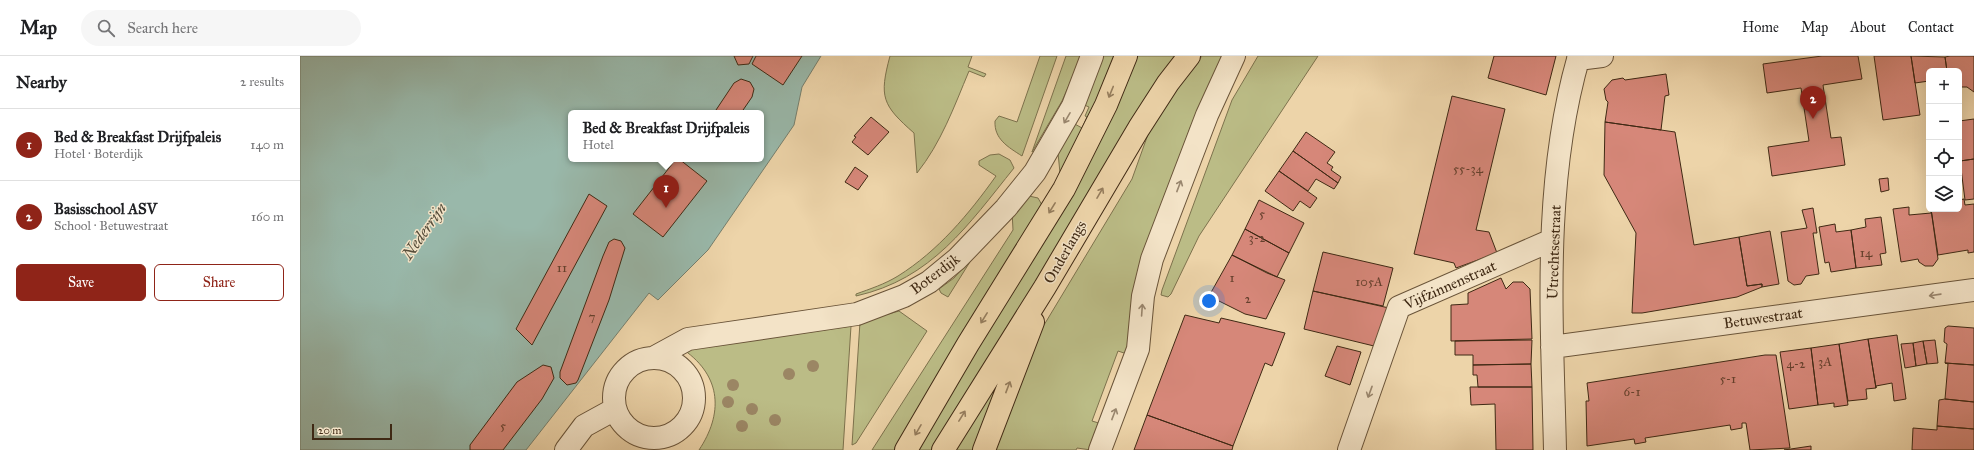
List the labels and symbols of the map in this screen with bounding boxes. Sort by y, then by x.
one-way arrow [1107,86,1115,98]
pin: 2 [1800,86,1826,119]
one-way arrow [1062,112,1070,124]
house number: 55-34 [1453,161,1484,177]
pin: 1 [653,175,679,208]
one-way arrow [1176,181,1184,193]
one-way arrow [1096,187,1104,199]
water label: Nederrijn [397,199,452,264]
one-way arrow [1048,202,1056,213]
street label: Utrechtsestraat [1543,204,1565,300]
house number: 5 [1259,206,1265,222]
street label: Onderlangs [1040,217,1090,287]
house number: 3-2 [1249,230,1266,246]
house number: 14 [1860,245,1873,261]
street label: Boterdijk [907,250,963,298]
street label: Vijfzinnenstraat [1400,256,1500,314]
house number: 11 [557,260,567,276]
house number: 1 [1229,270,1235,286]
house number: 105A [1355,274,1383,290]
your location [1199,291,1219,311]
house number: 2 [1245,291,1252,307]
one-way arrow [1929,291,1942,299]
street label: Betuwestraat [1722,303,1804,332]
one-way arrow [1138,304,1145,317]
house number: 7 [589,309,596,325]
one-way arrow [979,312,987,324]
house number: 3A [1818,354,1832,370]
house number: 4-2 [1787,356,1806,372]
house number: 5-1 [1720,371,1736,387]
one-way arrow [1005,382,1013,394]
house number: 6-1 [1623,384,1641,400]
one-way arrow [1366,385,1373,398]
one-way arrow [1111,407,1118,420]
one-way arrow [959,410,967,422]
house number: 5 [500,418,506,434]
scale bar [312,422,392,441]
one-way arrow [913,424,921,436]

